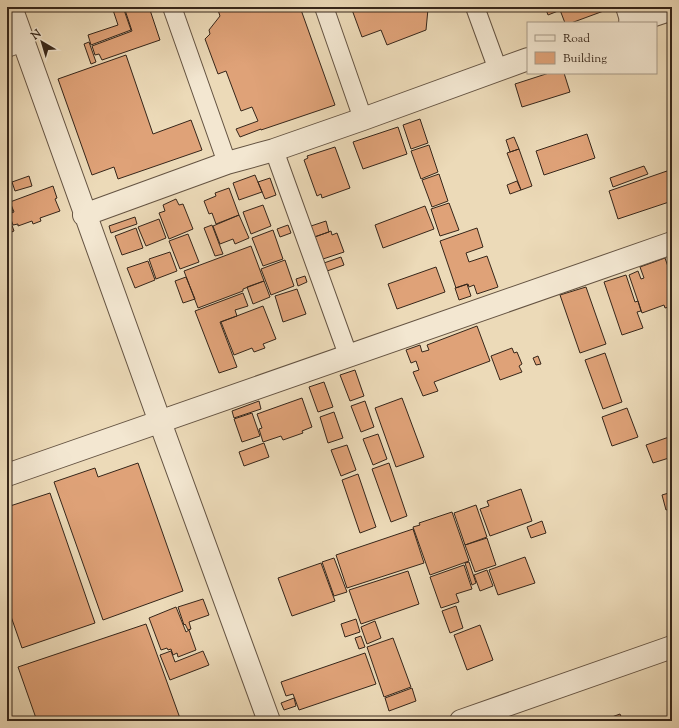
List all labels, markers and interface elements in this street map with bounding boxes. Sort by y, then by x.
north arrow [22,22,62,62]
legend [527,22,657,74]
text: N [27,26,45,45]
text: Road [563,30,590,48]
text: Building [563,50,607,68]

